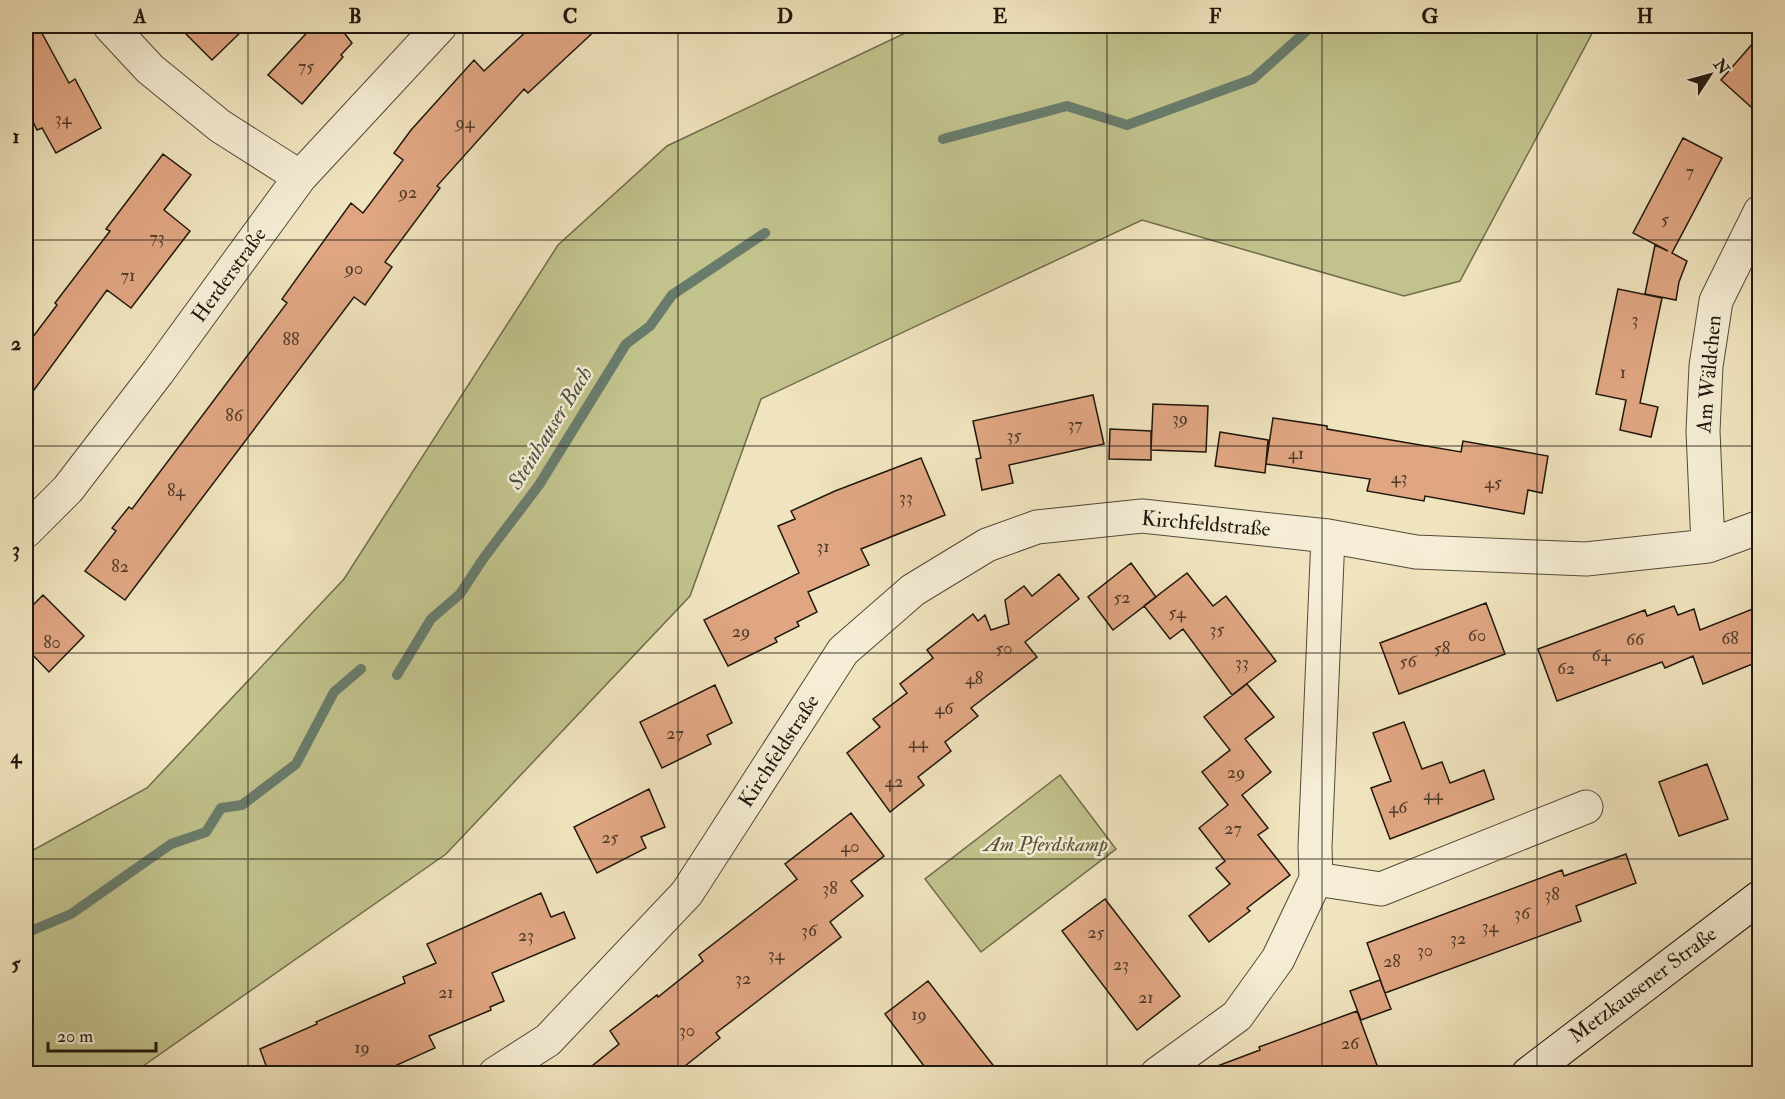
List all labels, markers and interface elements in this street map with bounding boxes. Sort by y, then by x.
text: A [133,4,147,29]
text: B [348,4,362,29]
text: C [563,4,577,29]
text: D [777,4,793,29]
text: E [993,4,1008,29]
text: F [1209,4,1222,29]
text: G [1422,4,1439,29]
text: H [1637,4,1653,29]
north arrow [1680,45,1740,105]
text: N [1708,54,1734,79]
house number: 75 [298,55,314,78]
house number: 34 [55,107,73,130]
house number: 94 [454,111,476,134]
text: 1 [12,124,20,149]
house number: 7 [1686,160,1694,183]
house number: 92 [397,181,417,204]
house number: 5 [1661,208,1669,231]
street label: Herderstraße [185,222,273,328]
house number: 73 [149,226,165,249]
house number: 90 [343,257,363,280]
house number: 71 [121,264,135,287]
house number: 3 [1632,308,1638,331]
street label: Am Wäldchen [1690,314,1728,435]
house number: 88 [283,328,299,351]
text: 2 [11,331,21,356]
water label: Steinhauser Bach [501,361,599,496]
house number: 1 [1620,361,1626,384]
house number: 86 [225,404,244,427]
house number: 39 [1172,407,1188,430]
house number: 37 [1067,413,1083,436]
house number: 35 [1007,424,1021,447]
house number: 41 [1288,442,1304,465]
house number: 43 [1391,466,1407,489]
house number: 45 [1484,471,1502,494]
house number: 84 [167,479,186,502]
house number: 33 [899,486,913,509]
street label: Kirchfeldstraße [1140,505,1272,543]
house number: 31 [816,535,830,558]
text: 3 [12,537,20,562]
house number: 82 [111,555,129,578]
house number: 52 [1114,586,1130,609]
house number: 54 [1168,601,1187,624]
house number: 35 [1210,618,1224,641]
house number: 29 [732,620,750,643]
house number: 60 [1468,624,1486,647]
house number: 68 [1721,627,1739,650]
house number: 66 [1626,628,1645,651]
house number: 80 [43,631,61,654]
house number: 50 [996,637,1012,660]
house number: 58 [1434,637,1450,660]
house number: 64 [1592,644,1612,667]
house number: 56 [1400,650,1417,673]
house number: 33 [1235,651,1249,674]
house number: 62 [1557,657,1575,680]
house number: 48 [965,667,983,690]
street label: Kirchfeldstraße [733,689,826,813]
house number: 46 [935,697,954,720]
house number: 27 [666,722,684,745]
house number: 44 [908,731,929,754]
text: 4 [10,744,23,769]
house number: 29 [1227,761,1245,784]
house number: 42 [885,770,903,793]
house number: 44 [1423,783,1444,806]
house number: 46 [1389,796,1408,819]
house number: 27 [1224,817,1242,840]
house number: 25 [602,826,619,849]
park label: Am Pferdskamp [982,831,1108,858]
house number: 40 [841,835,859,858]
house number: 38 [822,877,838,900]
house number: 38 [1544,883,1560,906]
house number: 36 [1514,902,1531,925]
house number: 34 [1482,915,1500,938]
house number: 36 [801,919,818,942]
house number: 25 [1088,921,1105,944]
street label: Metzkausener Straße [1564,921,1722,1049]
house number: 23 [518,924,534,947]
house number: 32 [1450,927,1466,950]
house number: 30 [1417,939,1433,962]
house number: 34 [768,943,786,966]
house number: 28 [1383,950,1401,973]
text: 5 [12,951,22,976]
house number: 23 [1113,953,1129,976]
house number: 32 [735,967,751,990]
house number: 21 [438,981,454,1004]
house number: 21 [1138,986,1154,1009]
house number: 19 [911,1003,927,1026]
scale bar [48,1015,156,1053]
house number: 30 [679,1019,695,1042]
text: 20 m [57,1025,93,1048]
house number: 26 [1341,1032,1360,1055]
house number: 19 [354,1036,370,1059]

